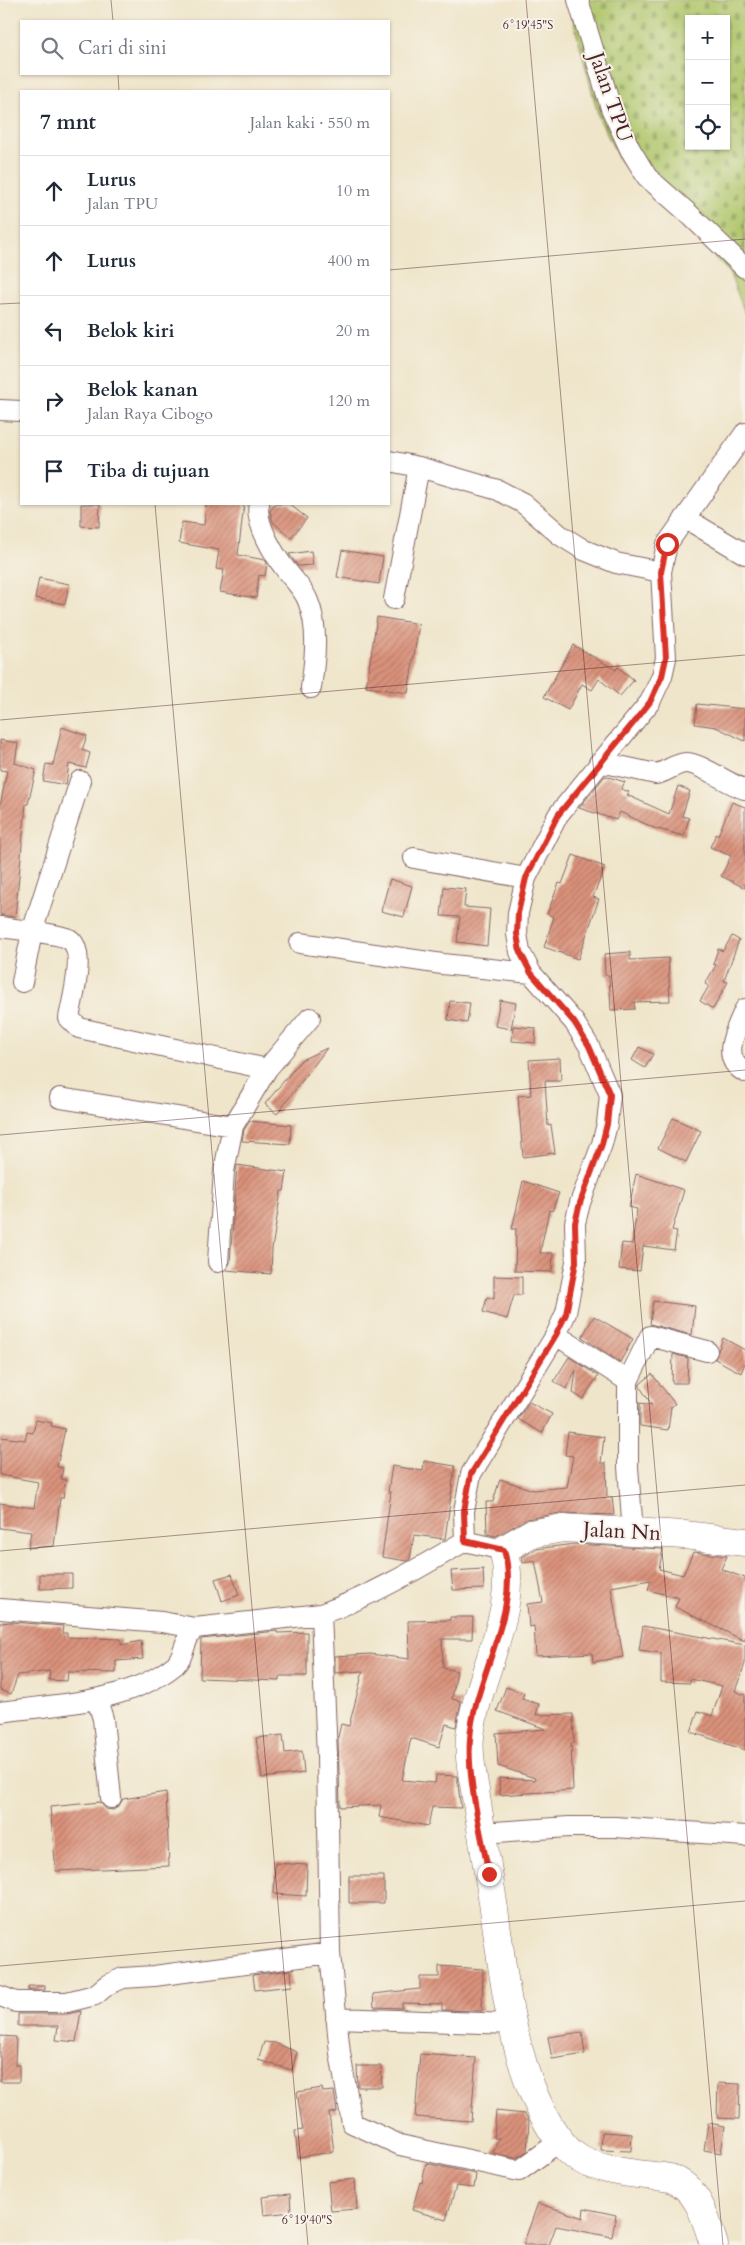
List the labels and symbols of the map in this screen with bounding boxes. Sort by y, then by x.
text: 6°19'45"S [503,17,553,33]
street label: Jalan TPU [581,46,639,146]
route start [656,533,679,556]
street label: Jalan Nn [579,1515,662,1548]
route end [478,1863,501,1886]
text: 6°19'40"S [282,2212,332,2228]

